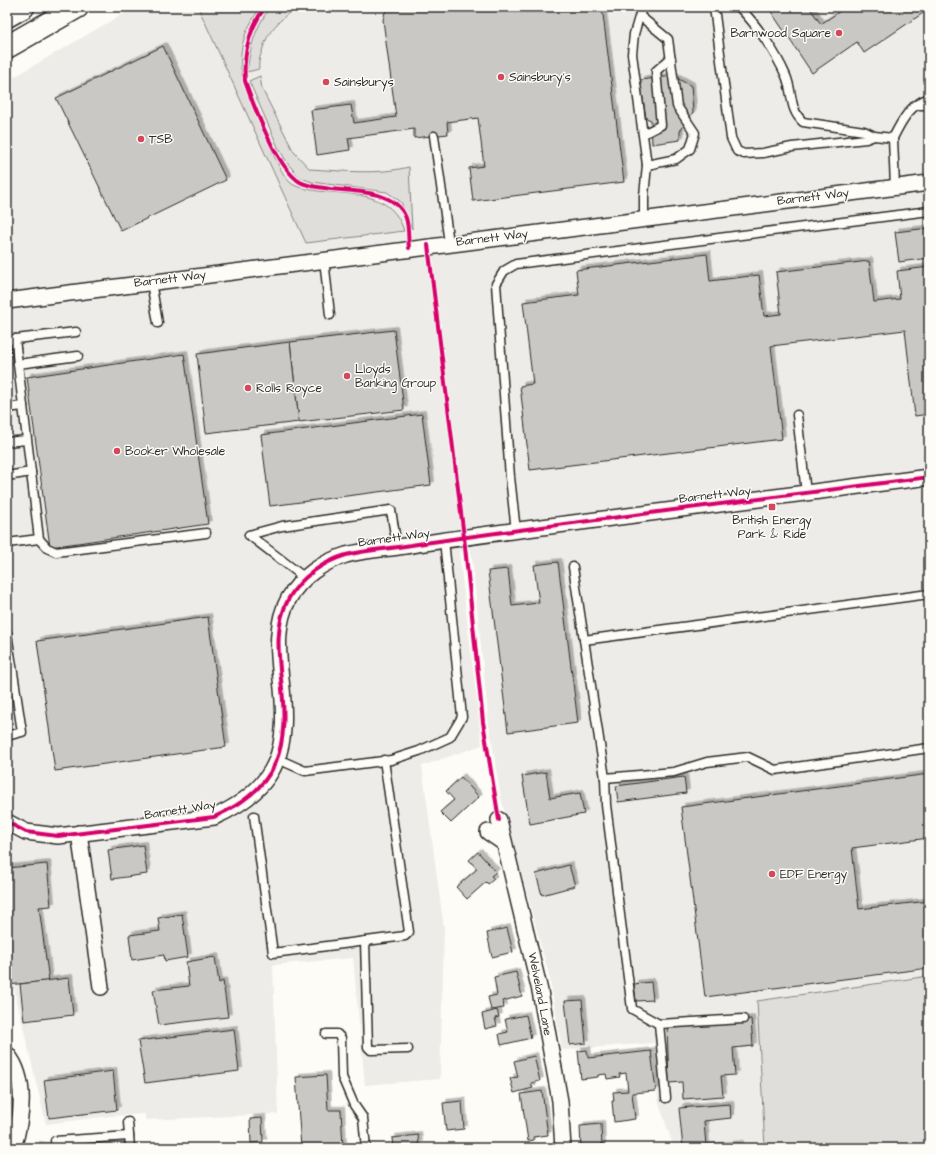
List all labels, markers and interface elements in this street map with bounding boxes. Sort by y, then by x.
place label: Barnwood Square [730,25,832,42]
marker: Barnwood Square [834,28,844,38]
place label: Sainsbury's [509,69,571,87]
marker: Sainsbury's [496,72,506,82]
place label: Sainsburys [334,74,394,92]
marker: Sainsburys [321,77,331,87]
place label: TSB [149,131,173,148]
marker: TSB [136,134,146,144]
street label: Barnett Way [776,184,850,211]
street label: Barnett Way [455,225,529,252]
street label: Barnett Way [133,266,207,293]
place label: Lloyds Banking Group [355,361,437,393]
marker: Lloyds Banking Group [342,371,352,381]
place label: Rolls Royce [256,380,322,398]
marker: Rolls Royce [243,383,253,393]
place label: Booker Wholesale [125,443,226,460]
marker: Booker Wholesale [112,446,122,456]
street label: Barnett Way [678,482,752,509]
marker: British Energy Park & Ride [767,502,777,512]
place label: British Energy Park & Ride [732,512,812,543]
street label: Barnett Way [357,524,431,552]
street label: Barnett Way [143,796,218,825]
place label: EDF Energy [780,866,847,884]
marker: EDF Energy [767,869,777,879]
street label: Welveland Lane [524,951,556,1037]

